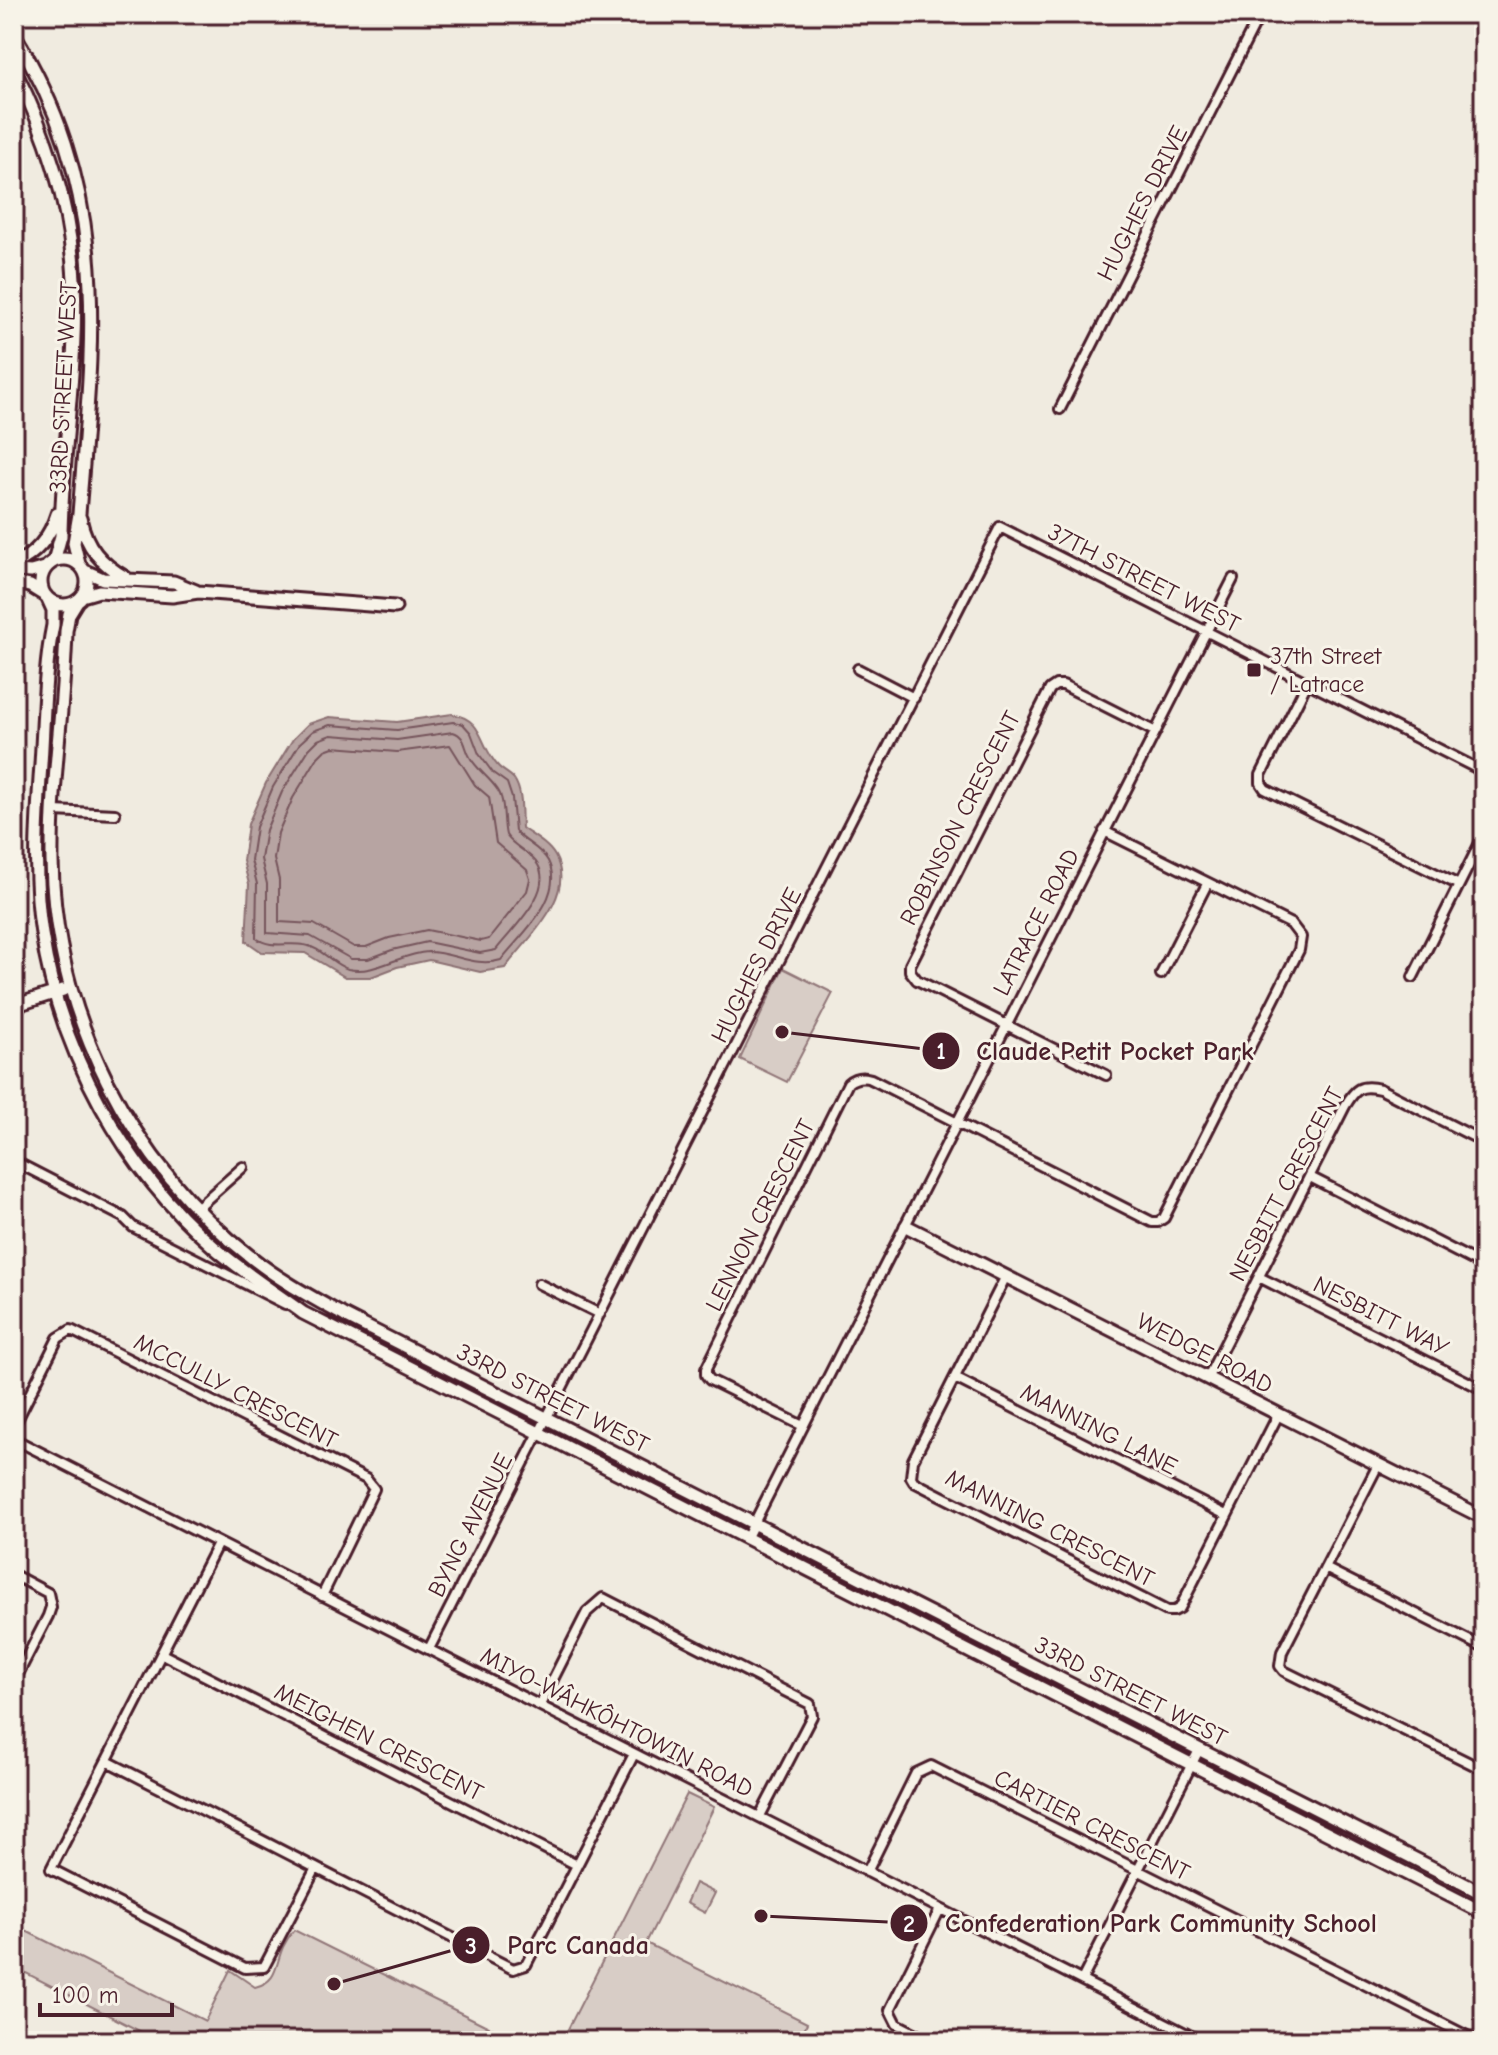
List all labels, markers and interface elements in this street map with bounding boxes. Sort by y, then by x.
street label: HUGHES DRIVE [1091,121,1193,285]
street label: 33RD STREET WEST [43,280,83,494]
street label: 37TH STREET WEST [1043,517,1245,639]
place label: 37th Street / Latrace [1270,642,1382,698]
marker: 37th Street / Latrace [1245,661,1263,679]
street label: ROBINSON CRESCENT [894,706,1026,930]
street label: LATRACE ROAD [987,844,1085,1000]
street label: HUGHES DRIVE [705,883,807,1047]
callout: Claude Petit Pocket Park [921,1026,1270,1076]
text: 1 [936,1037,946,1065]
text: Claude Petit Pocket Park [976,1037,1254,1067]
street label: NESBITT CRESCENT [1223,1082,1349,1286]
street label: LENNON CRESCENT [699,1114,821,1316]
street label: NESBITT WAY [1309,1270,1454,1362]
street label: WEDGE ROAD [1132,1307,1278,1399]
street label: MCCULLY CRESCENT [130,1328,343,1455]
street label: 33RD STREET WEST [452,1337,654,1459]
street label: MANNING LANE [1016,1377,1182,1481]
street label: BYNG AVENUE [422,1449,518,1601]
street label: MANNING CRESCENT [941,1463,1159,1593]
street label: 33RD STREET WEST [1030,1630,1232,1752]
street label: MIYO-WÂHKÔHTOWIN ROAD [476,1641,758,1803]
street label: MEIGHEN CRESCENT [270,1677,488,1807]
street label: CARTIER CRESCENT [989,1763,1195,1887]
callout: Confederation Park Community School [889,1898,1393,1948]
text: Confederation Park Community School [945,1909,1377,1939]
text: 2 [903,1910,915,1938]
callout: Parc Canada [451,1920,665,1970]
text: Parc Canada [507,1931,649,1961]
text: 3 [465,1932,477,1960]
scale bar [40,1967,172,2017]
text: 100 m [52,1981,119,2009]

